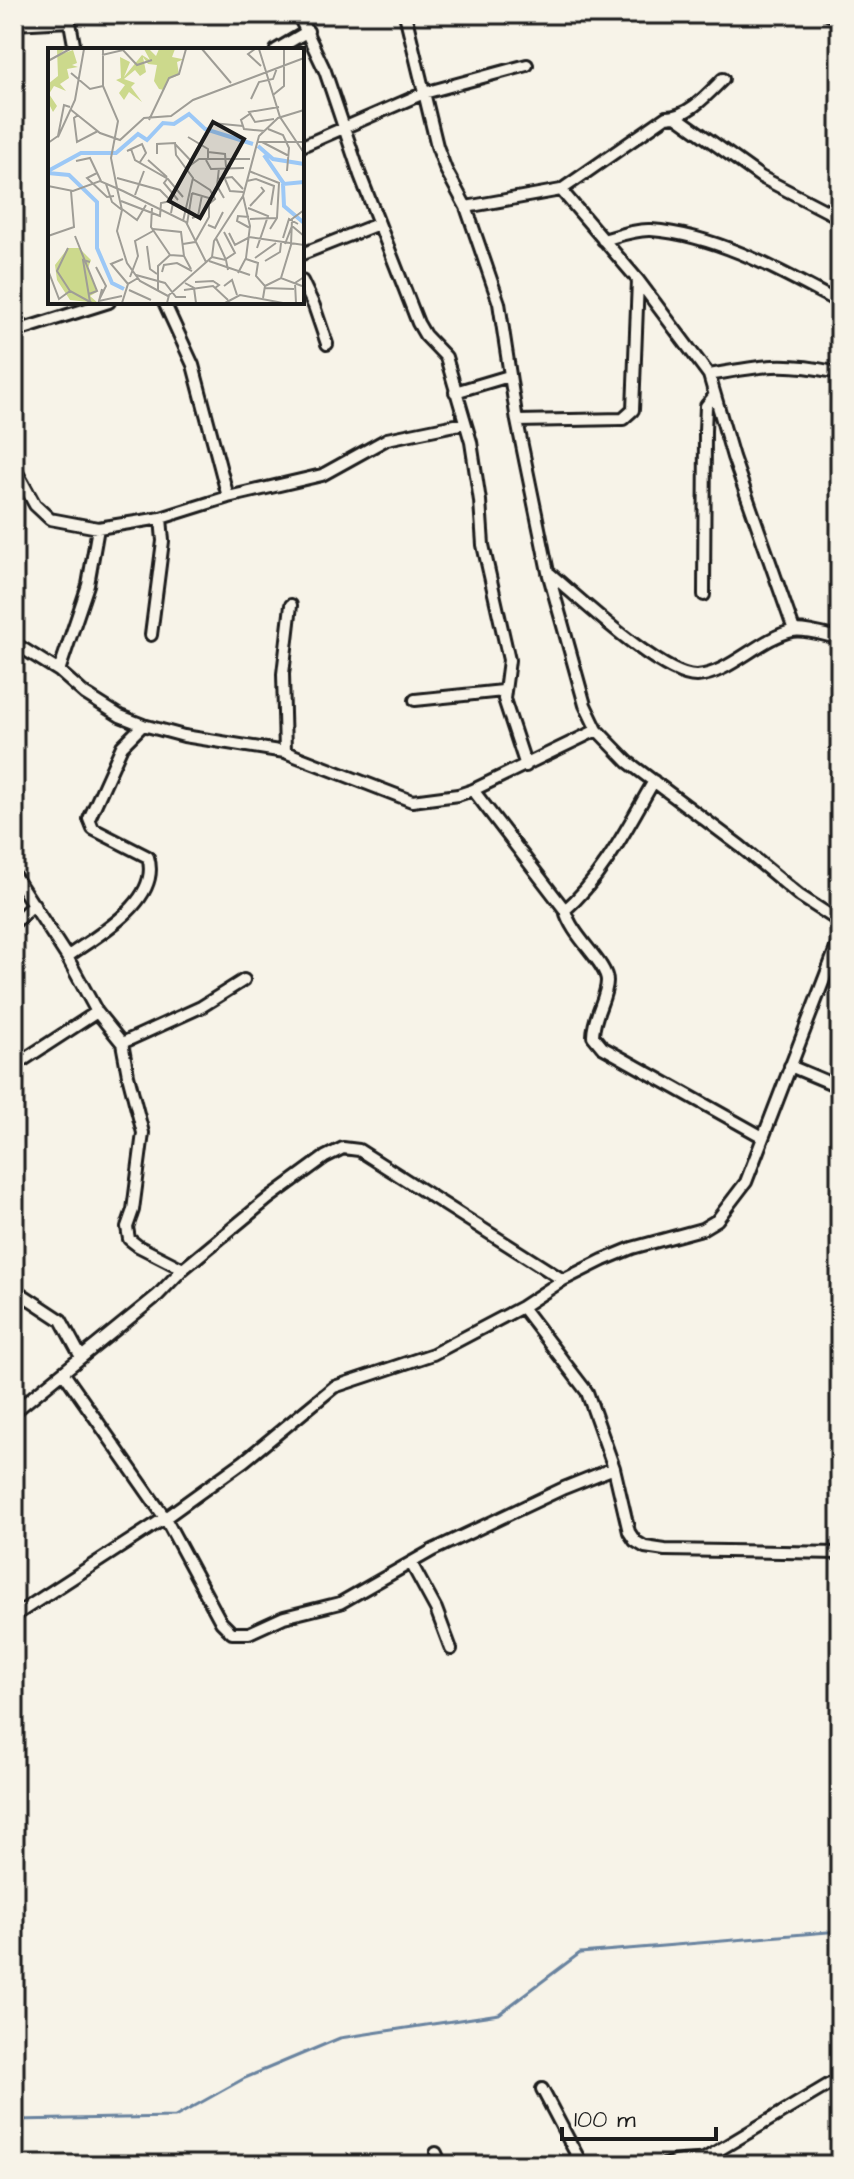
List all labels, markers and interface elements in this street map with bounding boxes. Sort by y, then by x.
inset map [48,48,304,304]
scale bar [562,2091,716,2141]
text: 100 m [574,2103,636,2137]

